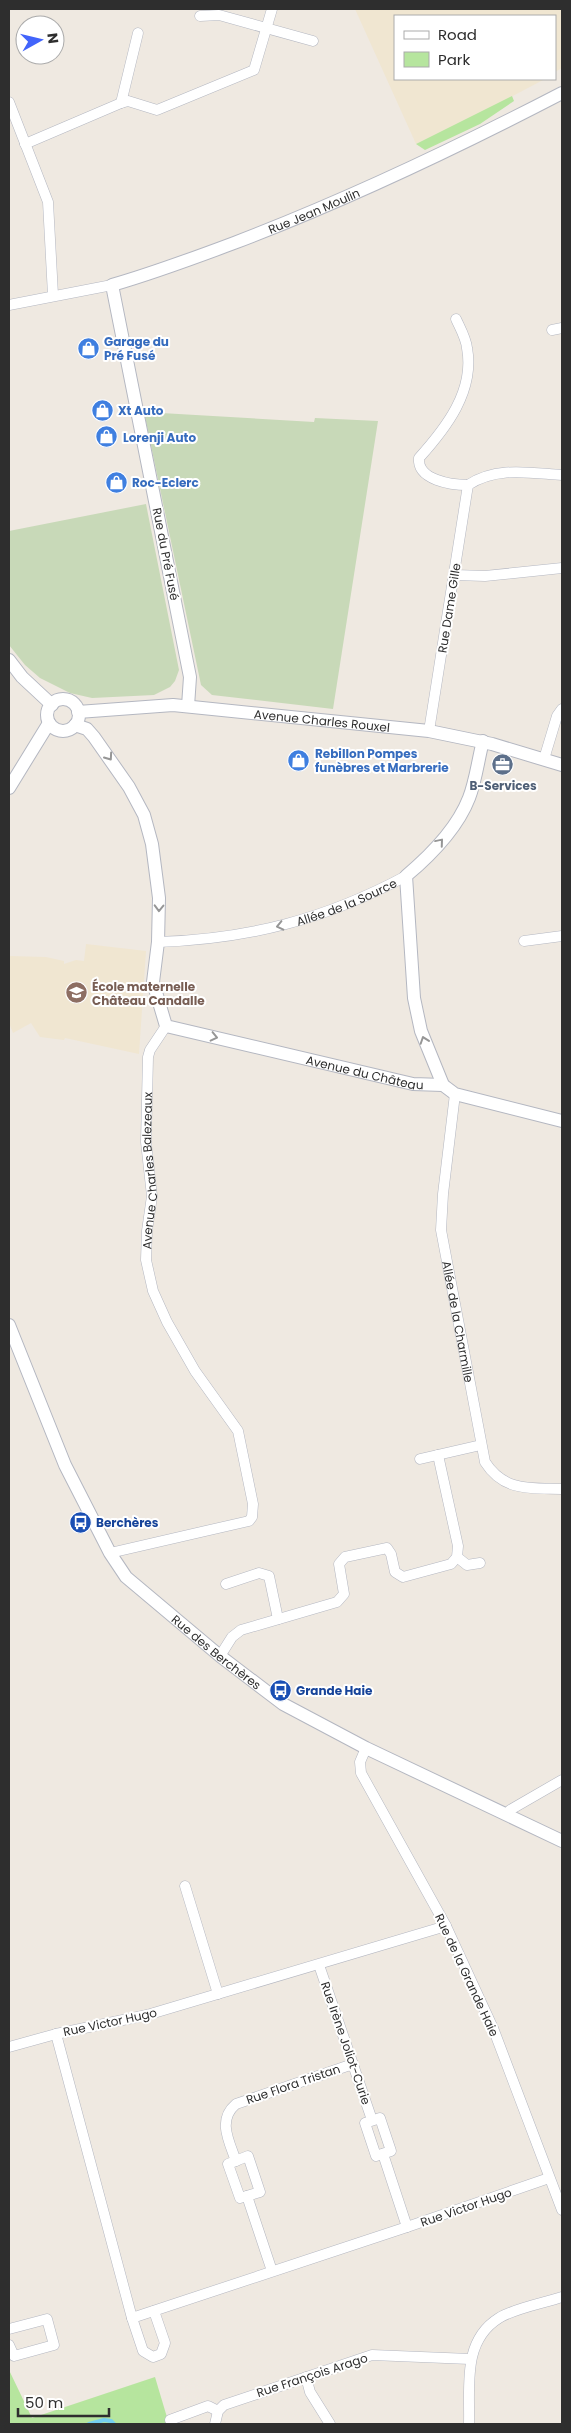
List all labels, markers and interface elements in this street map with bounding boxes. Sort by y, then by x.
north arrow [15,15,65,65]
legend [394,15,556,80]
text: Road [438,24,477,45]
text: N [42,32,64,45]
text: Park [438,49,470,70]
street label: Rue Jean Moulin [266,184,362,237]
place label: Garage du Pré Fusé [104,333,169,364]
shop icon: Garage du Pré Fusé [76,336,100,360]
shop icon: Xt Auto [90,398,114,422]
place label: Xt Auto [118,402,164,419]
shop icon: Lorenji Auto [95,425,119,449]
place label: Lorenji Auto [123,429,196,446]
shop icon: Roc-Eclerc [104,470,128,494]
place label: Roc-Eclerc [132,474,199,491]
street label: Rue du Pré Fusé [149,506,183,602]
street label: Rue Dame Gille [433,562,465,654]
street label: Avenue Charles Rouxel [253,705,391,735]
place label: Rebillon Pompes funèbres et Marbrerie [315,745,449,776]
shop icon: Rebillon Pompes funèbres et Marbrerie [287,748,311,772]
one-way arrow [103,752,112,761]
office icon: B-Services [491,752,515,776]
place label: B-Services [469,777,537,794]
one-way arrow [435,839,443,848]
street label: Allée de la Source [294,874,399,929]
one-way arrow [154,904,164,912]
one-way arrow [275,920,284,931]
place label: École maternelle Château Candalle [92,978,205,1009]
school or university icon: École maternelle Château Candalle [64,981,88,1005]
one-way arrow [209,1031,218,1042]
one-way arrow [420,1036,430,1045]
street label: Avenue du Château [304,1051,424,1093]
street label: Avenue Charles Balezeaux [137,1091,161,1250]
street label: Allée de la Charmille [439,1259,478,1384]
bus stop icon: Berchères [68,1510,92,1534]
place label: Berchères [96,1514,159,1531]
street label: Rue des Berchères [168,1611,265,1693]
bus stop icon: Grande Haie [268,1678,292,1702]
place label: Grande Haie [296,1682,373,1699]
street label: Rue de la Grande Haie [431,1911,503,2039]
street label: Rue Irène Joliot-Curie [317,1979,375,2107]
street label: Rue Victor Hugo [62,2004,159,2040]
street label: Rue Flora Tristan [244,2060,342,2108]
street label: Rue Victor Hugo [418,2183,514,2231]
street label: Rue François Arago [254,2349,370,2401]
scale bar [18,2386,109,2418]
text: 50 m [25,2392,63,2413]

